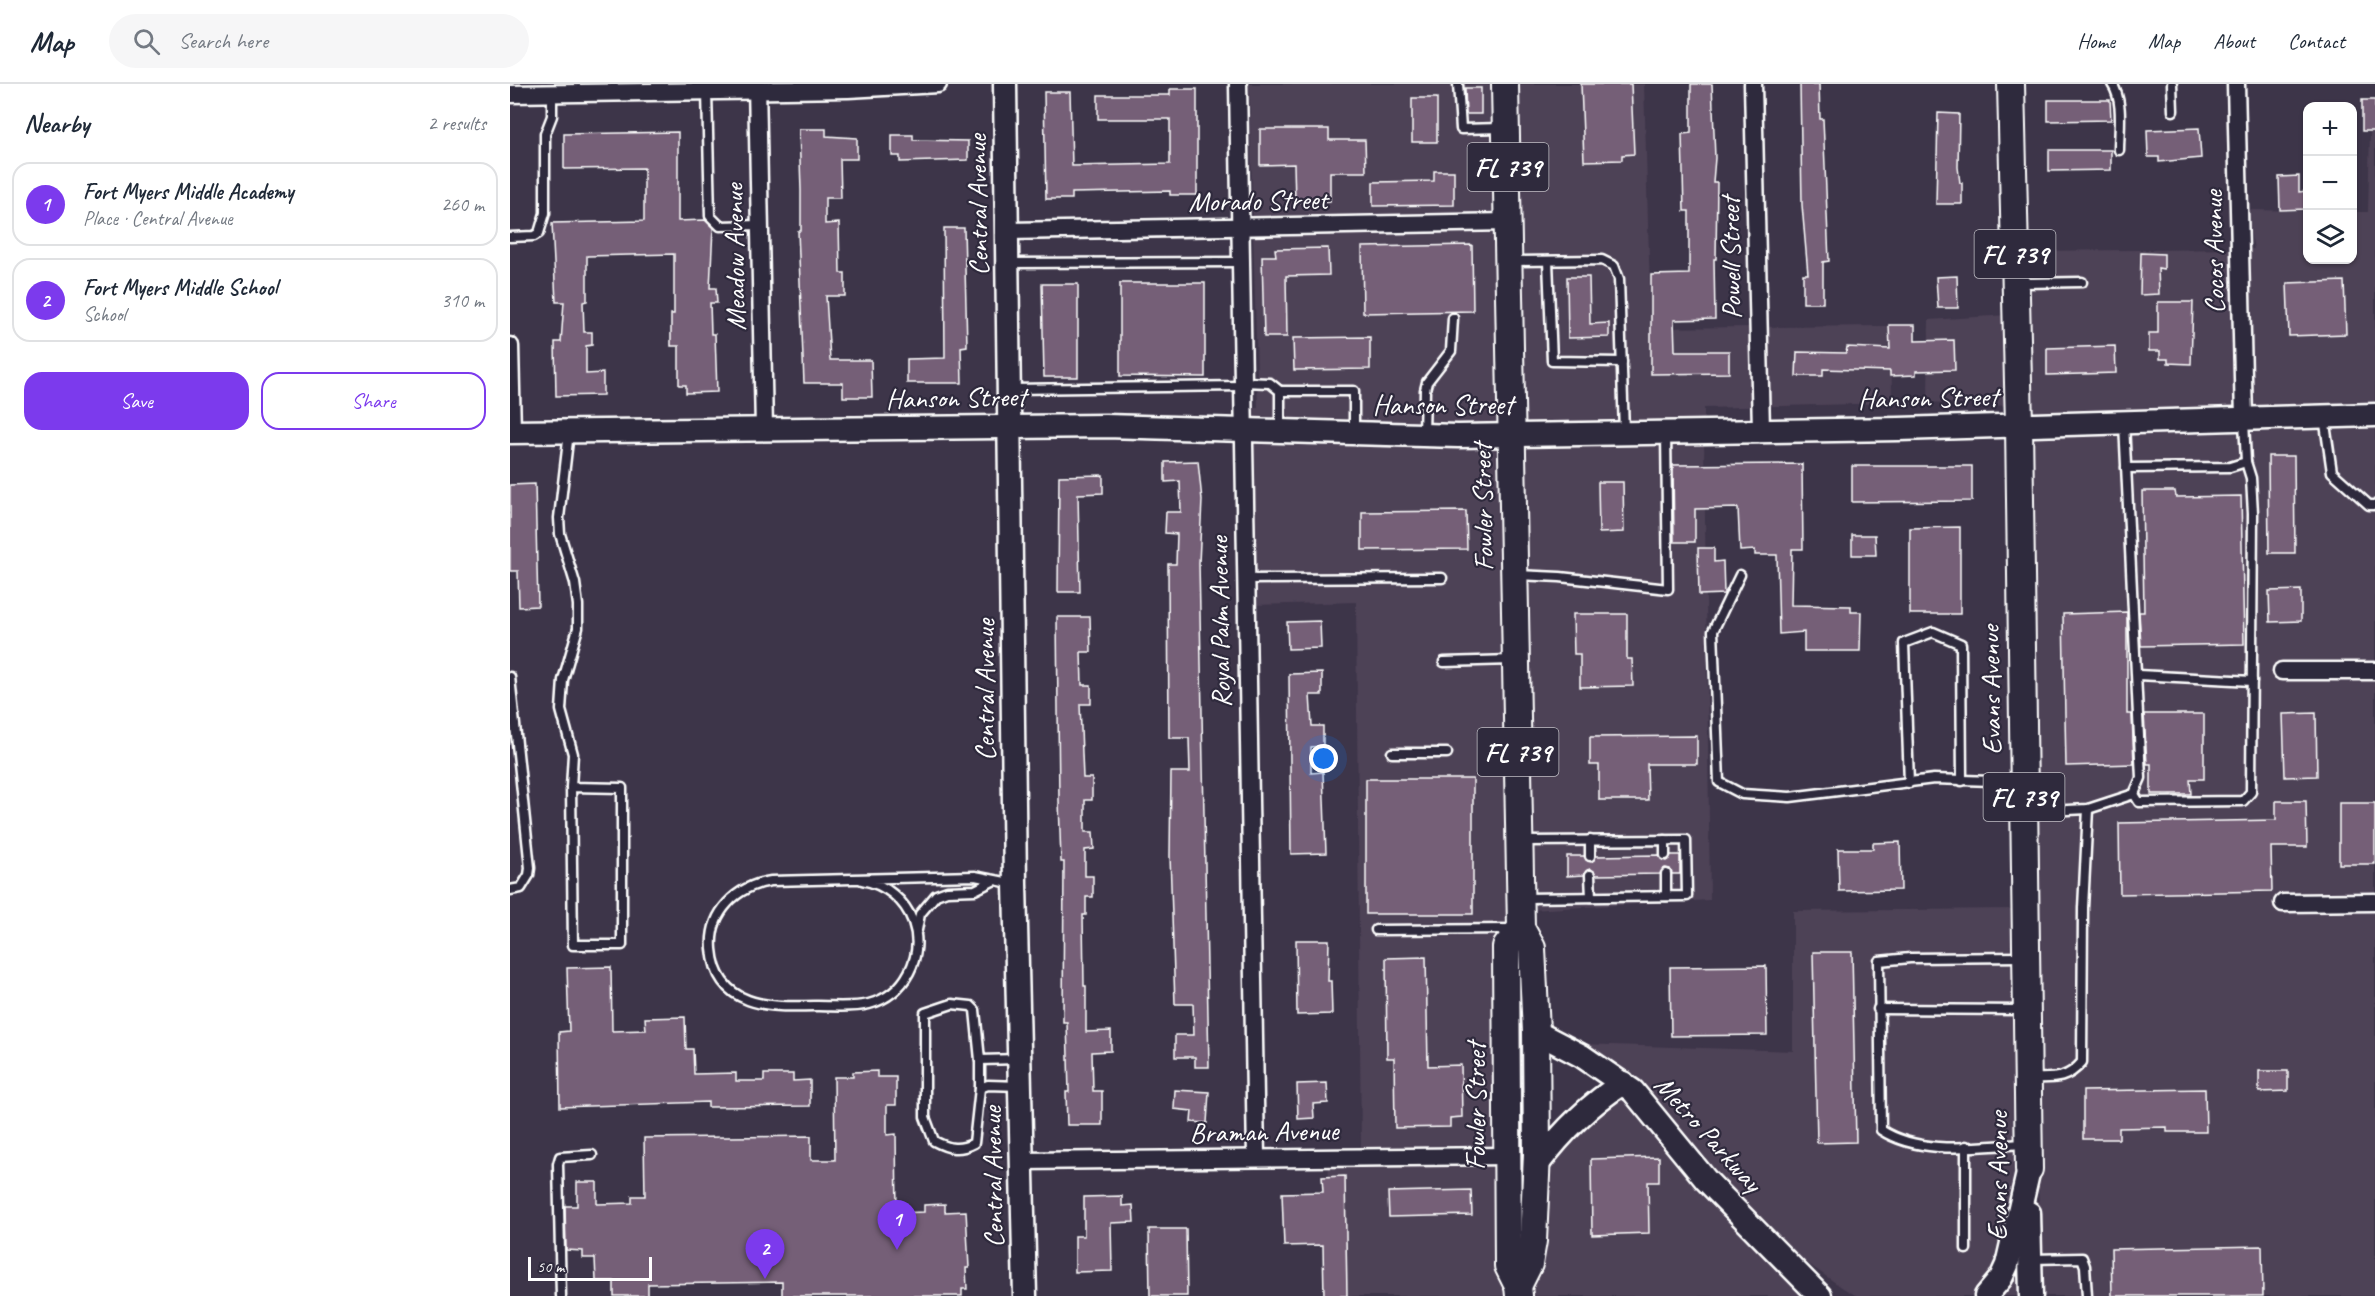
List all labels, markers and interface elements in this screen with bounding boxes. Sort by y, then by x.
search box [109,14,529,68]
text: Map [30,24,73,59]
icon: search [130,25,163,58]
text: Search here [178,27,268,55]
text: Home [2077,28,2115,54]
text: Map [2148,28,2180,54]
text: About [2213,28,2255,54]
text: Contact [2288,28,2345,54]
map controls [2303,102,2357,264]
button: + [2303,102,2357,156]
text: Nearby [24,107,89,140]
text: 2 results [427,111,486,136]
street label: Central Avenue [959,132,996,276]
road number: FL 739 [1468,143,1548,191]
button: − [2303,156,2357,210]
text: Fort Myers Middle Academy [83,178,294,206]
street label: Meadow Avenue [716,181,753,331]
street label: Morado Street [1188,182,1331,219]
street label: Cocos Avenue [2195,188,2232,314]
text: 1 [41,192,50,217]
text: 260 m [441,192,484,217]
street label: Powell Street [1712,193,1749,320]
text: Place · Central Avenue [83,206,233,231]
button: layers [2303,210,2357,264]
road number: FL 739 [1974,230,2056,278]
text: Fort Myers Middle School [83,274,277,302]
text: 2 [41,288,50,313]
text: 310 m [441,288,484,313]
text: School [83,302,126,327]
button: Save [24,372,249,430]
button: Share [261,372,486,430]
street label: Hanson Street [886,379,1030,416]
street label: Hanson Street [1858,379,2002,416]
street label: Hanson Street [1373,387,1517,422]
street label: Fowler Street [1464,439,1501,571]
street label: Royal Palm Avenue [1200,534,1238,708]
street label: Central Avenue [967,617,1002,761]
street label: Evans Avenue [1972,623,2009,755]
road number: FL 739 [1478,728,1558,776]
your location [1309,744,1338,773]
road number: FL 739 [1984,773,2065,821]
street label: Fowler Street [1458,1038,1493,1170]
street label: Metro Parkway [1647,1068,1772,1201]
street label: Central Avenue [974,1104,1011,1248]
street label: Evans Avenue [1980,1110,2015,1241]
street label: Braman Avenue [1189,1113,1341,1150]
pin: 1 [878,1200,916,1250]
pin: 2 [746,1230,784,1279]
scale bar [528,1254,652,1282]
text: 50 m [537,1257,564,1277]

